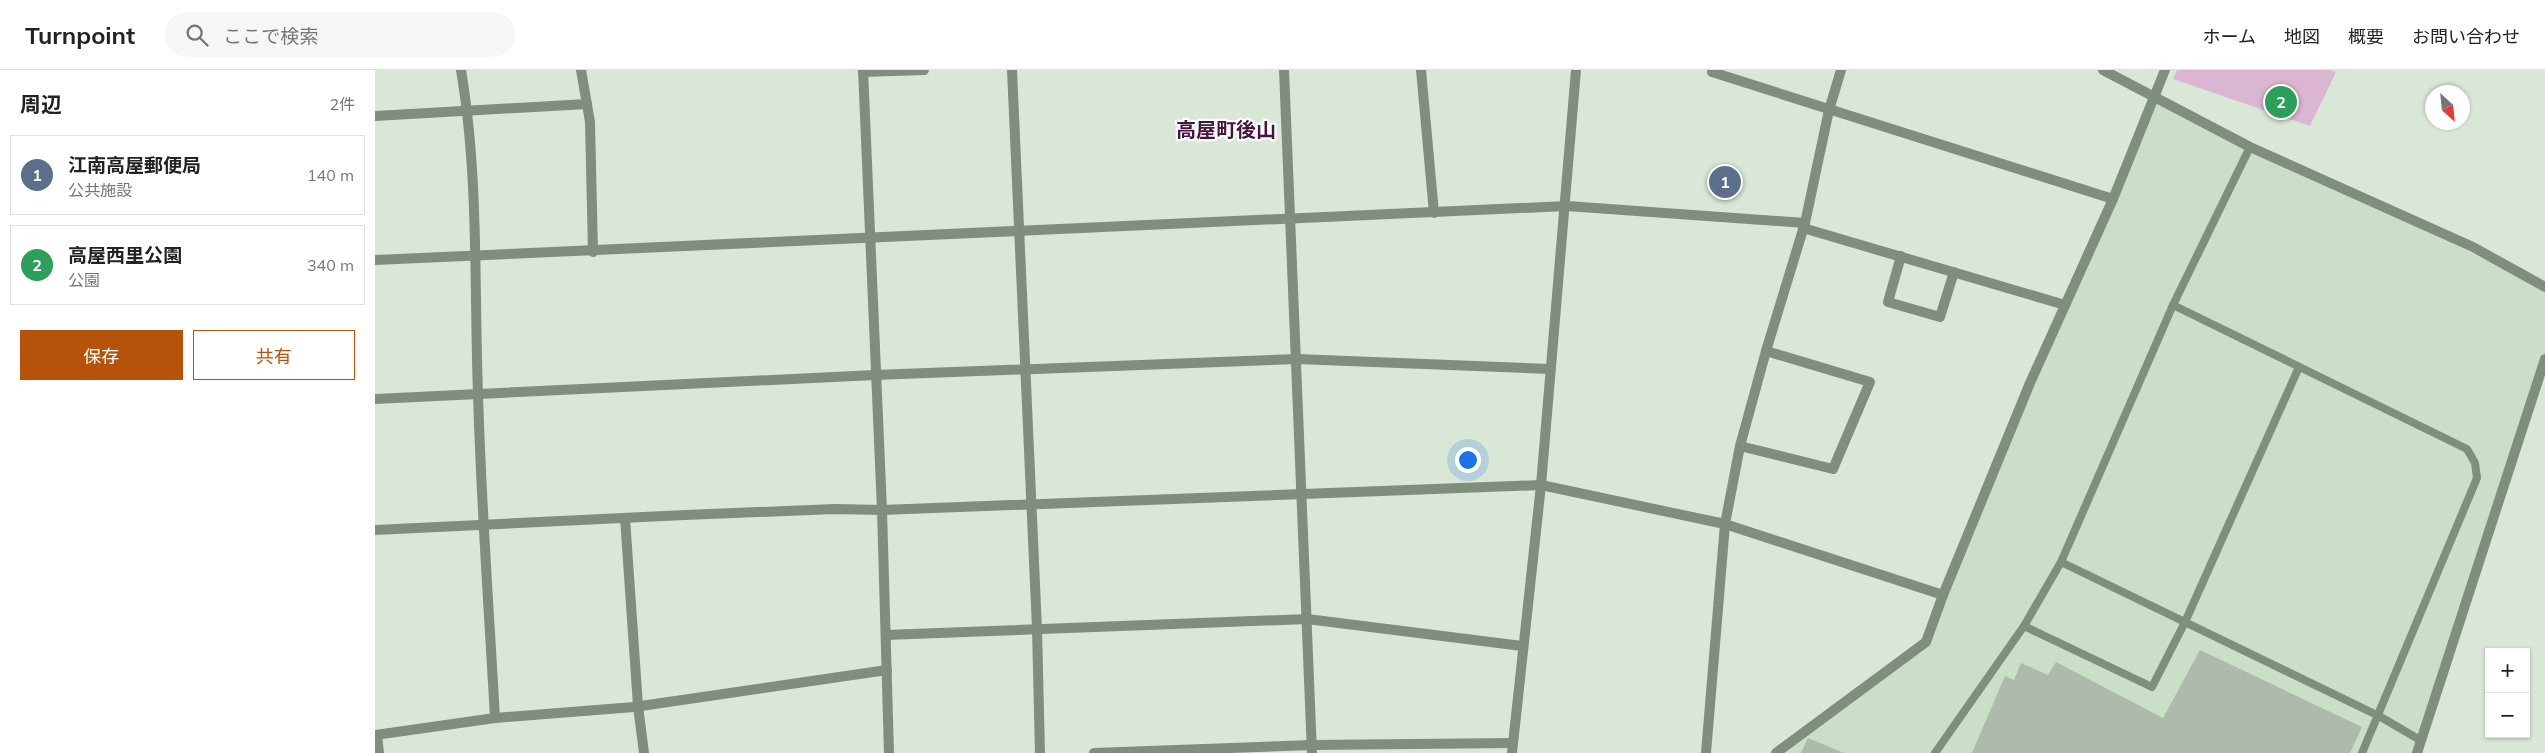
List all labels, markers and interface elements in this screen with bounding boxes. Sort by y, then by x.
search box [165,12,515,57]
text: Turnpoint [25,20,135,50]
icon: search [183,21,211,49]
text: ここで検索 [223,24,318,48]
text: ホーム [2203,25,2256,48]
text: 地図 [2284,25,2320,48]
text: 概要 [2348,25,2384,48]
text: お問い合わせ [2412,25,2520,48]
pin: 2 [2265,83,2297,121]
north arrow [2425,85,2470,130]
text: 周辺 [20,91,62,117]
text: 2件 [329,94,355,114]
district label: 高屋町後山 [1176,117,1276,142]
text: 江南高屋郵便局 [68,153,201,177]
pin: 1 [1709,163,1741,201]
text: 1 [32,165,42,185]
text: 140 m [307,165,354,185]
text: 公共施設 [68,180,132,200]
text: 高屋西里公園 [68,243,182,267]
text: 2 [32,255,42,275]
text: 340 m [307,255,354,275]
text: 公園 [68,270,100,290]
button: 保存 [20,330,183,380]
button: 共有 [193,330,355,380]
your location [1455,447,1481,473]
map controls [2485,648,2530,738]
button: + [2485,648,2530,693]
button: − [2485,693,2530,738]

